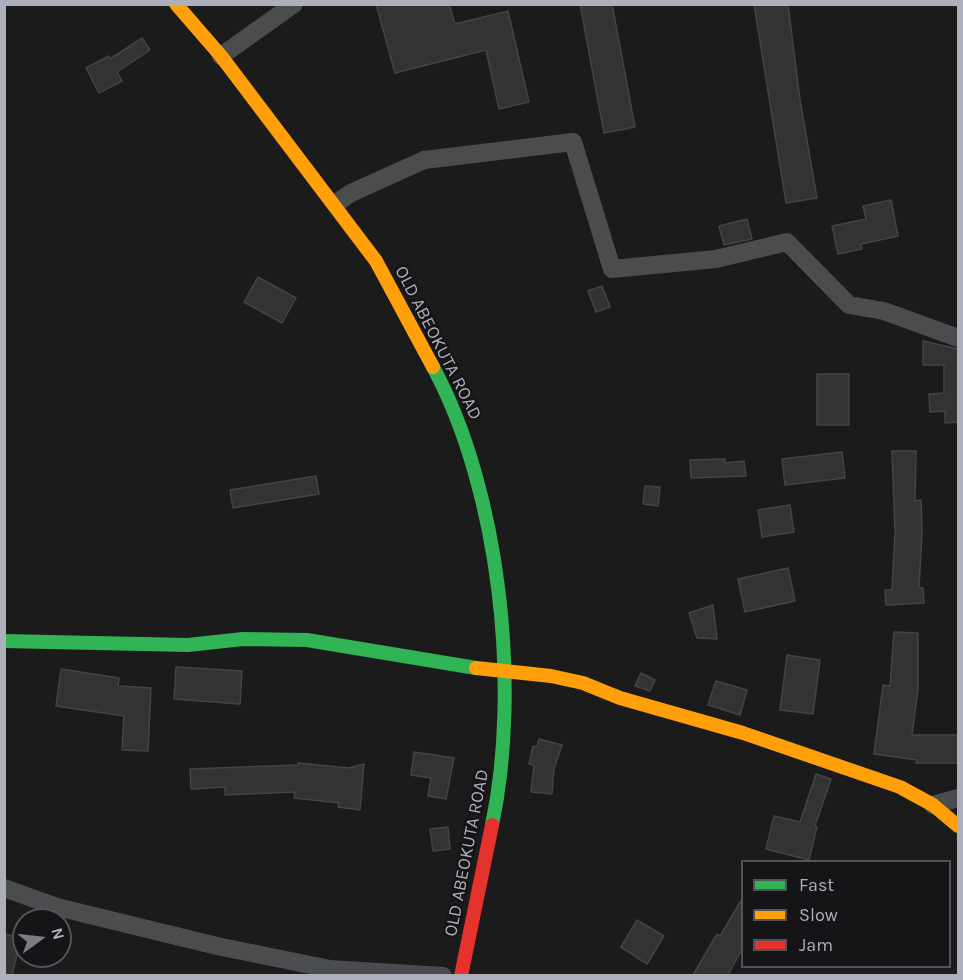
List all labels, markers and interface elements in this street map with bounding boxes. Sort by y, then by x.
street label: OLD ABEOKUTA ROAD [390,262,486,424]
street label: OLD ABEOKUTA ROAD [440,768,494,938]
legend [741,860,951,968]
text: Fast [799,874,834,896]
text: Slow [799,904,838,926]
north arrow [12,908,72,968]
text: N [47,926,69,942]
text: Jam [799,934,833,956]

